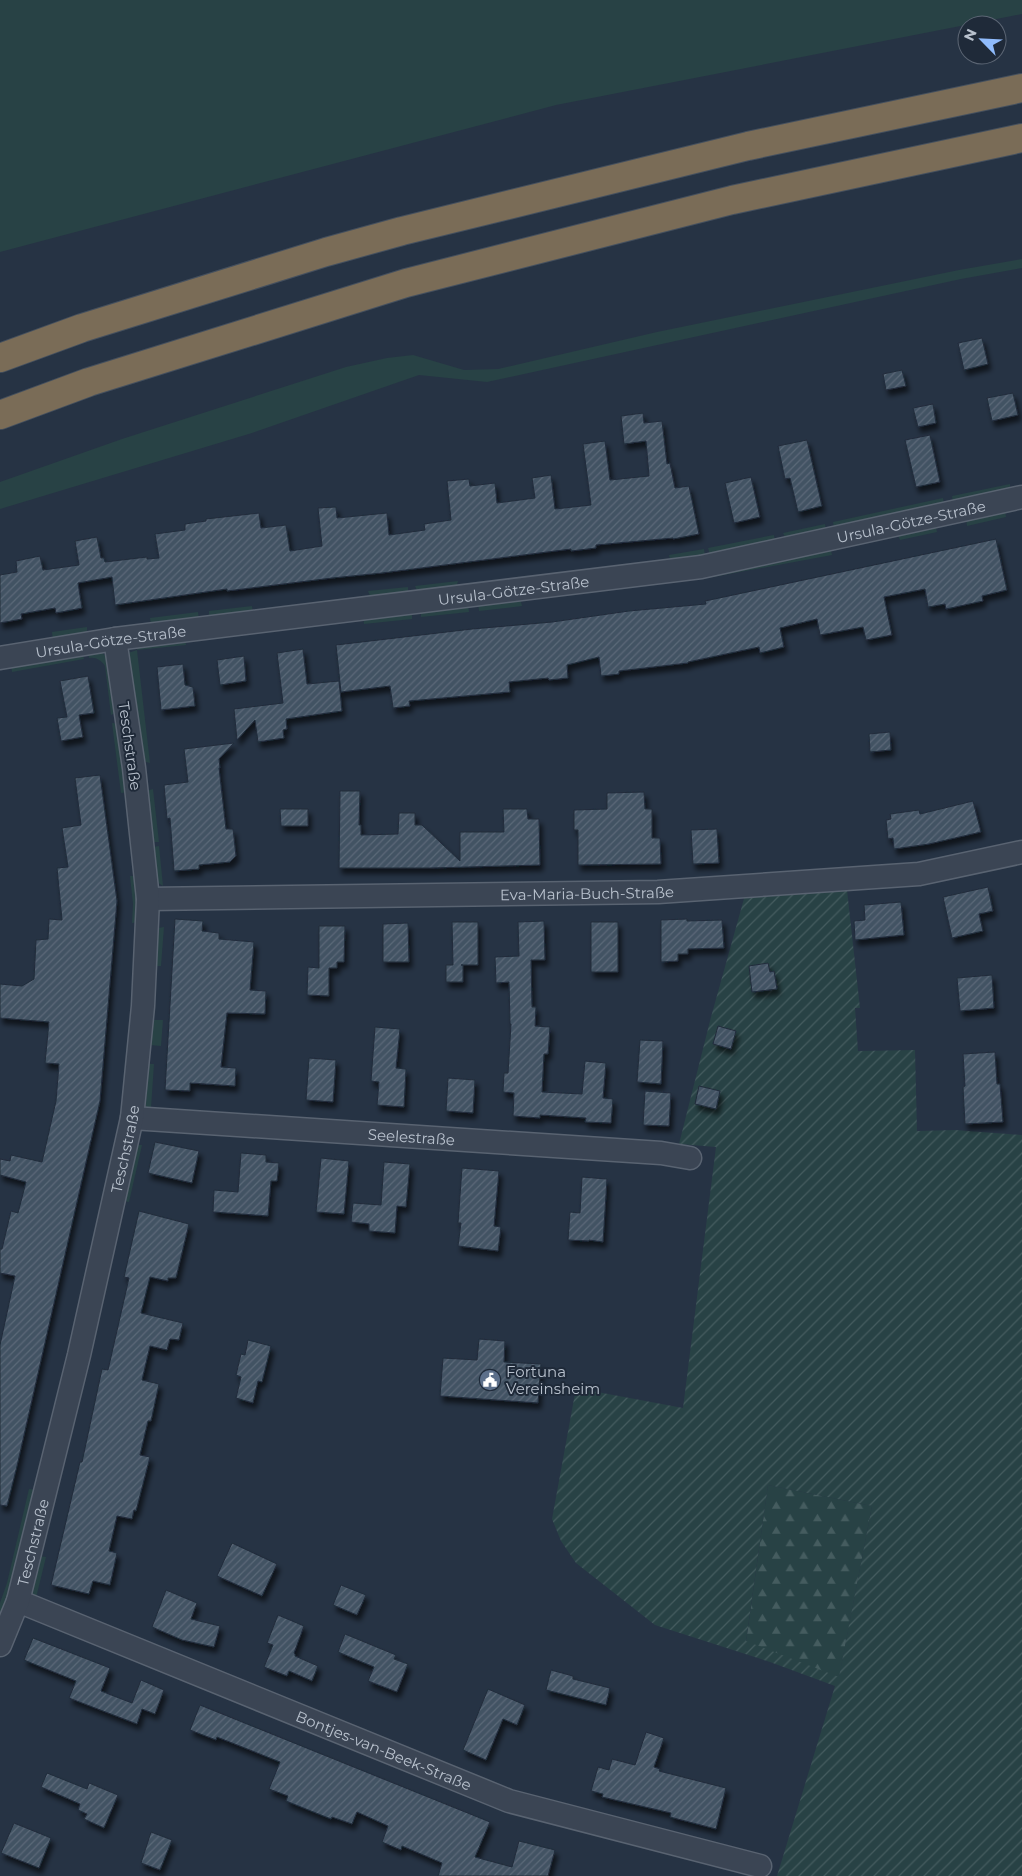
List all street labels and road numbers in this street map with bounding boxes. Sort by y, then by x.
street label: Ursula-Götze-Straße [835,496,987,547]
street label: Ursula-Götze-Straße [437,571,590,609]
street label: Ursula-Götze-Straße [34,621,187,662]
street label: Teschstraße [114,700,146,792]
street label: Eva-Maria-Buch-Straße [500,881,675,904]
street label: Teschstraße [106,1104,143,1195]
street label: Seelestraße [367,1124,456,1149]
street label: Teschstraße [13,1497,53,1588]
street label: Bontjes-van-Beek-Straße [293,1706,474,1794]

